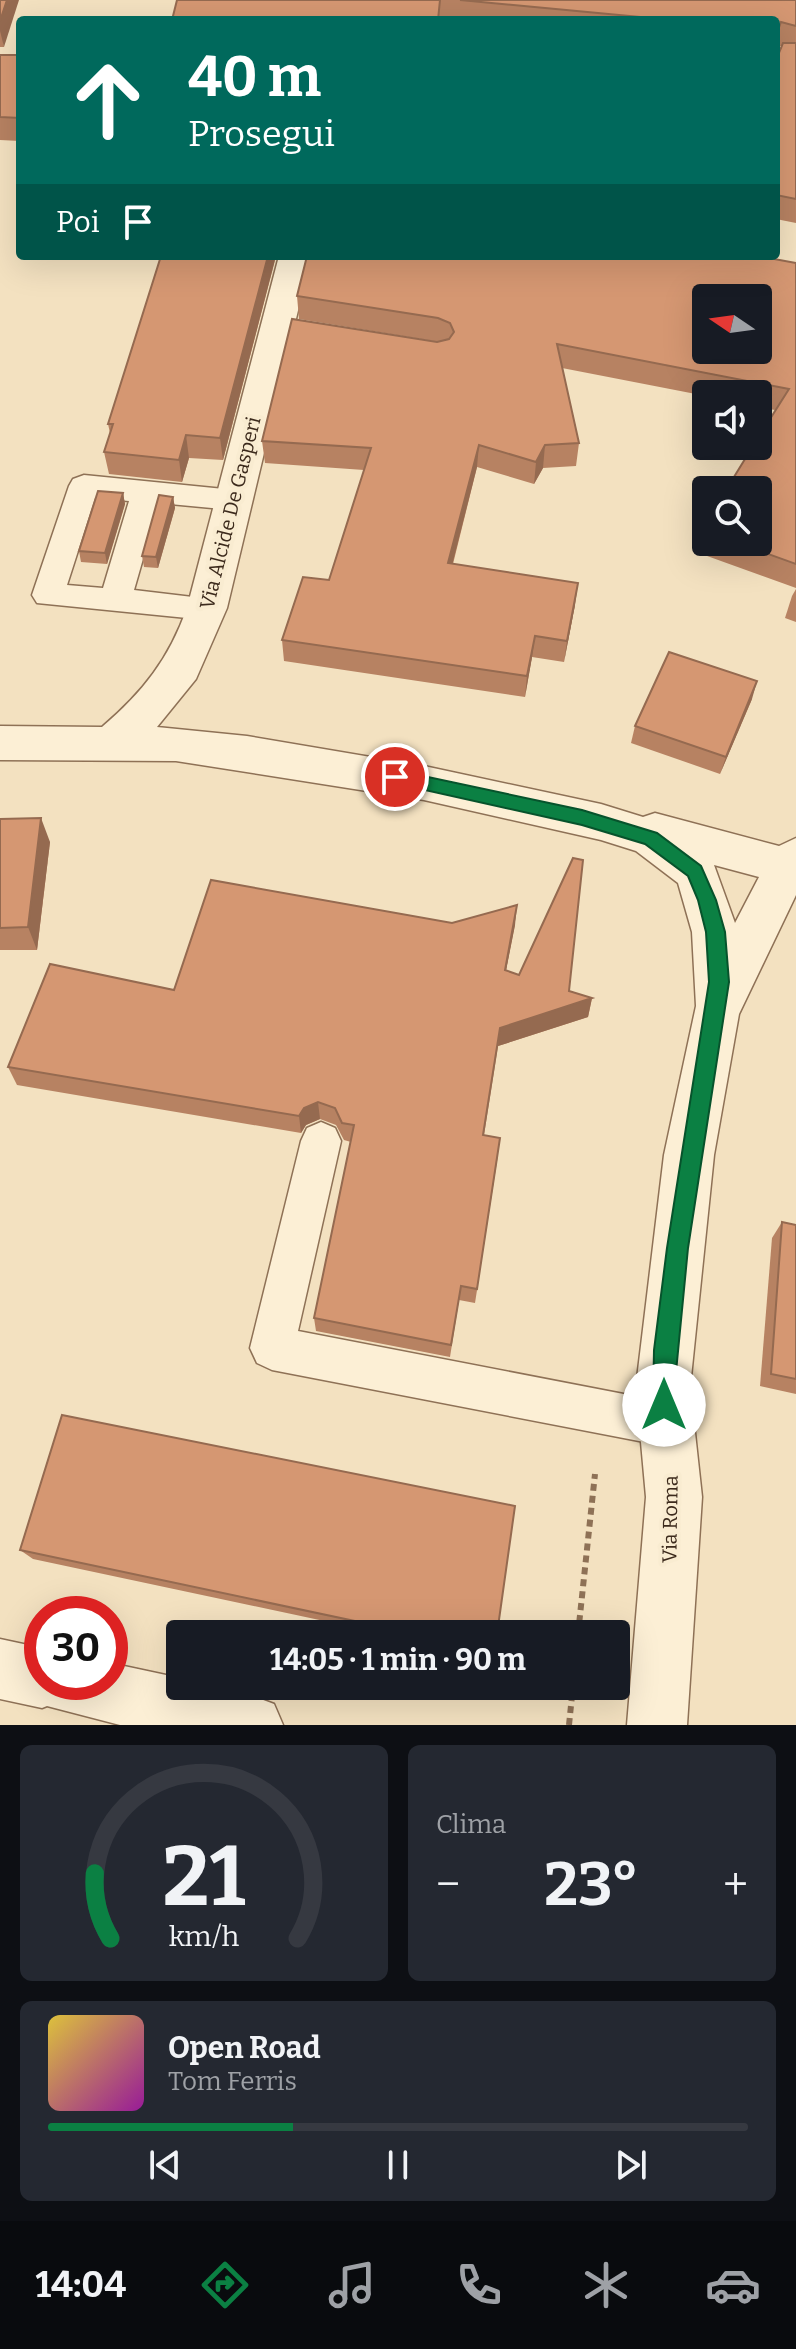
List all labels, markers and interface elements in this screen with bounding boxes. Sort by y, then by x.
text: 40 m [188,44,321,111]
icon: ahead [56,48,160,152]
text: Prosegui [188,112,335,156]
icon: arrive [116,200,160,244]
text: Poi [56,204,100,240]
north arrow [692,284,772,364]
map controls [692,284,772,556]
button: sound [692,380,772,460]
street label: Via Alcide De Gasperi [194,414,266,612]
button: search [692,476,772,556]
pin [361,743,429,811]
icon: arrive [373,755,417,799]
position arrow [622,1363,706,1447]
street label: Via Roma [657,1475,683,1563]
speed limit sign: 30 [24,1596,128,1700]
text: 14:05 · 1 min · 90 m [270,1642,526,1678]
text: Clima [436,1809,506,1840]
text: 21 [163,1827,245,1927]
text: 23° [544,1849,639,1921]
text: − [436,1858,460,1911]
text: + [723,1858,748,1911]
text: km/h [169,1919,240,1954]
text: Open Road [168,2030,321,2066]
text: Tom Ferris [168,2066,297,2097]
icon: previous [143,2143,187,2187]
icon: pause [376,2143,420,2187]
icon: next [609,2143,653,2187]
icon: directions [197,2257,253,2313]
icon: music [324,2257,380,2313]
icon: phone [451,2257,507,2313]
icon: climate [578,2257,634,2313]
icon: car [705,2257,761,2313]
text: 14:04 [35,2263,126,2307]

